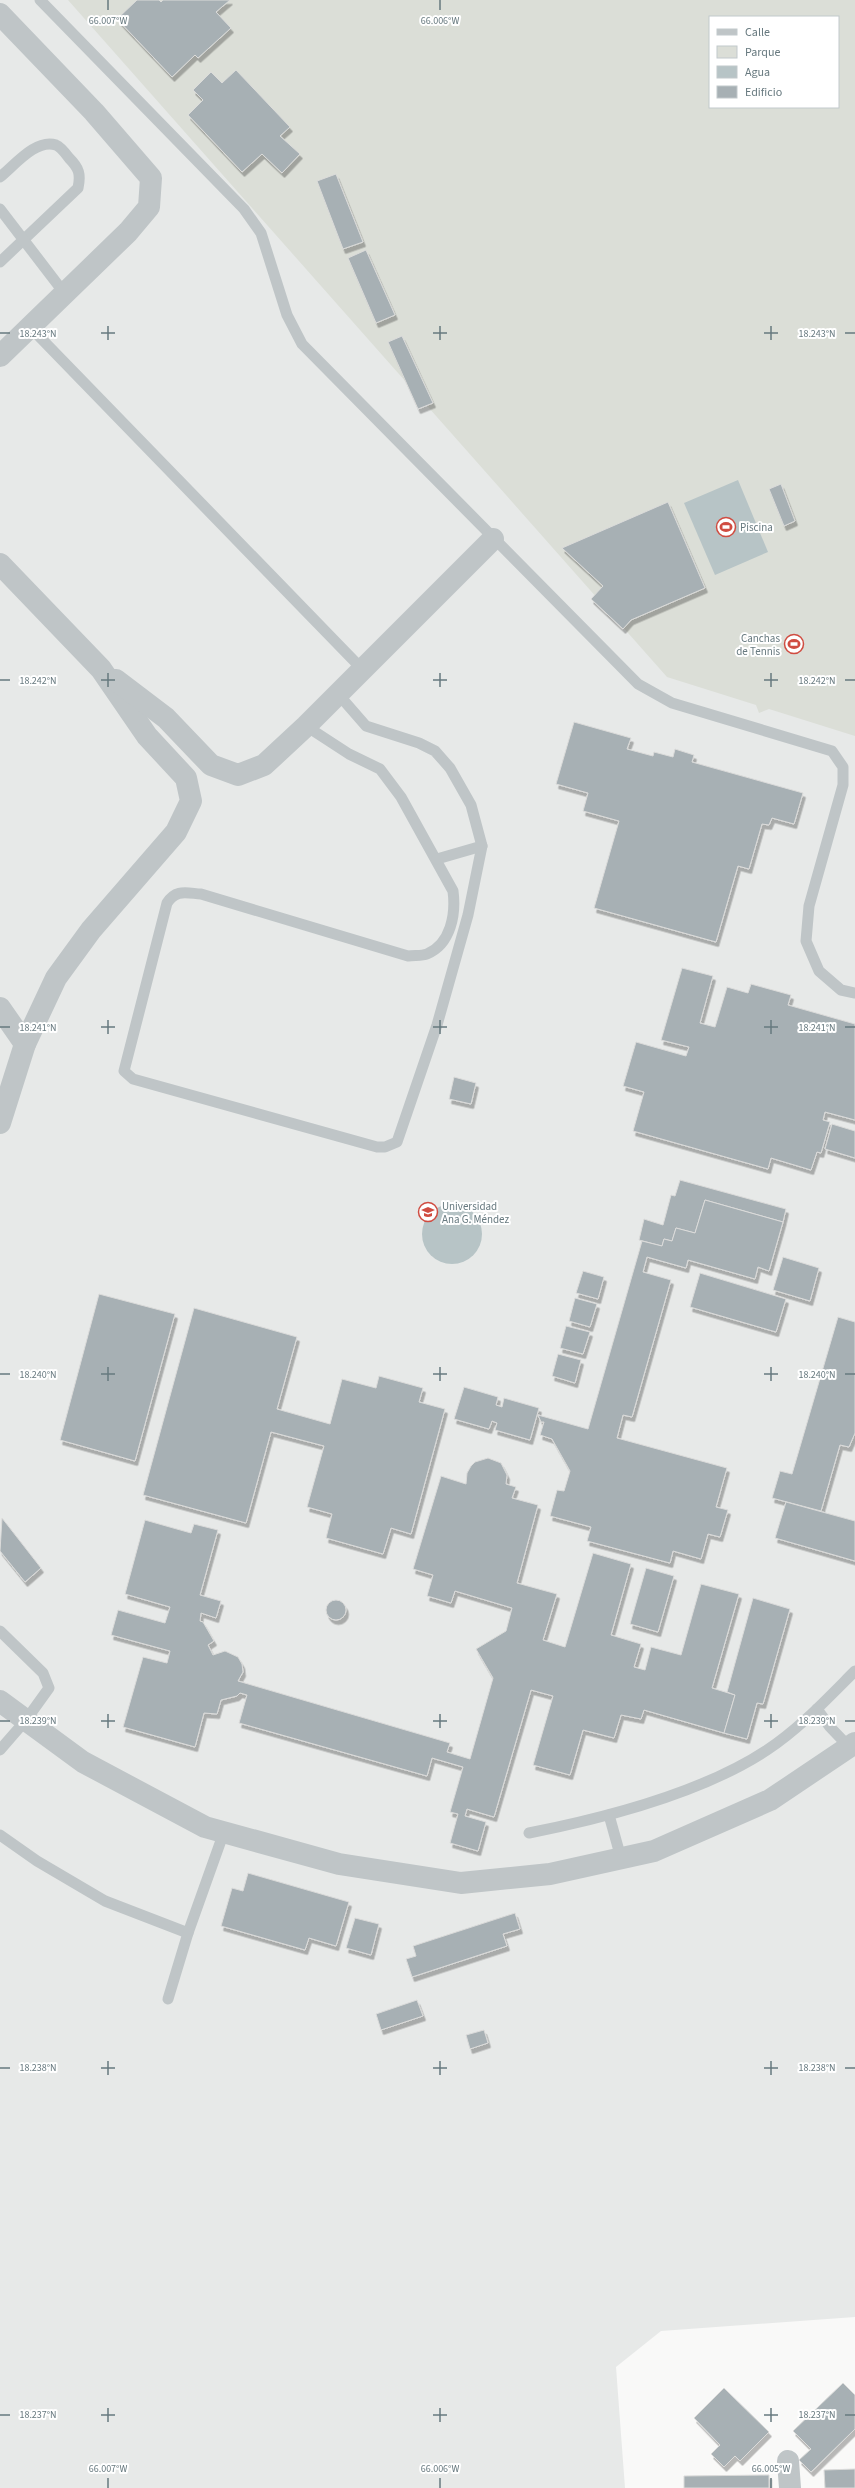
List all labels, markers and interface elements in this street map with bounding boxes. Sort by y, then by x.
text: 66.007°W [89,14,127,28]
text: 66.006°W [421,14,459,28]
legend [709,16,839,108]
text: Calle [745,24,770,41]
text: Parque [745,44,781,61]
text: Agua [745,64,770,81]
text: Edificio [745,84,782,101]
text: 18.243°N [19,327,57,341]
text: 18.243°N [798,327,836,341]
sports icon: Piscina [715,516,737,538]
place label: Piscina [740,520,773,535]
place label: Canchas de Tennis [736,631,780,659]
sports icon: Canchas de Tennis [783,633,805,655]
text: 18.242°N [19,674,57,688]
text: 18.242°N [798,674,836,688]
text: 18.241°N [19,1021,57,1035]
text: 18.241°N [798,1021,836,1035]
place label: Universidad Ana G. Méndez [442,1199,509,1227]
school or university icon: Universidad Ana G. Méndez [417,1201,439,1223]
text: 18.240°N [19,1368,57,1382]
text: 18.240°N [798,1368,836,1382]
text: 18.239°N [19,1714,57,1728]
text: 18.239°N [798,1714,836,1728]
text: 18.238°N [19,2061,57,2075]
text: 18.238°N [798,2061,836,2075]
text: 18.237°N [19,2408,57,2422]
text: 18.237°N [798,2408,836,2422]
text: 66.007°W [89,2462,127,2476]
text: 66.006°W [421,2462,459,2476]
text: 66.005°W [752,2462,790,2476]

